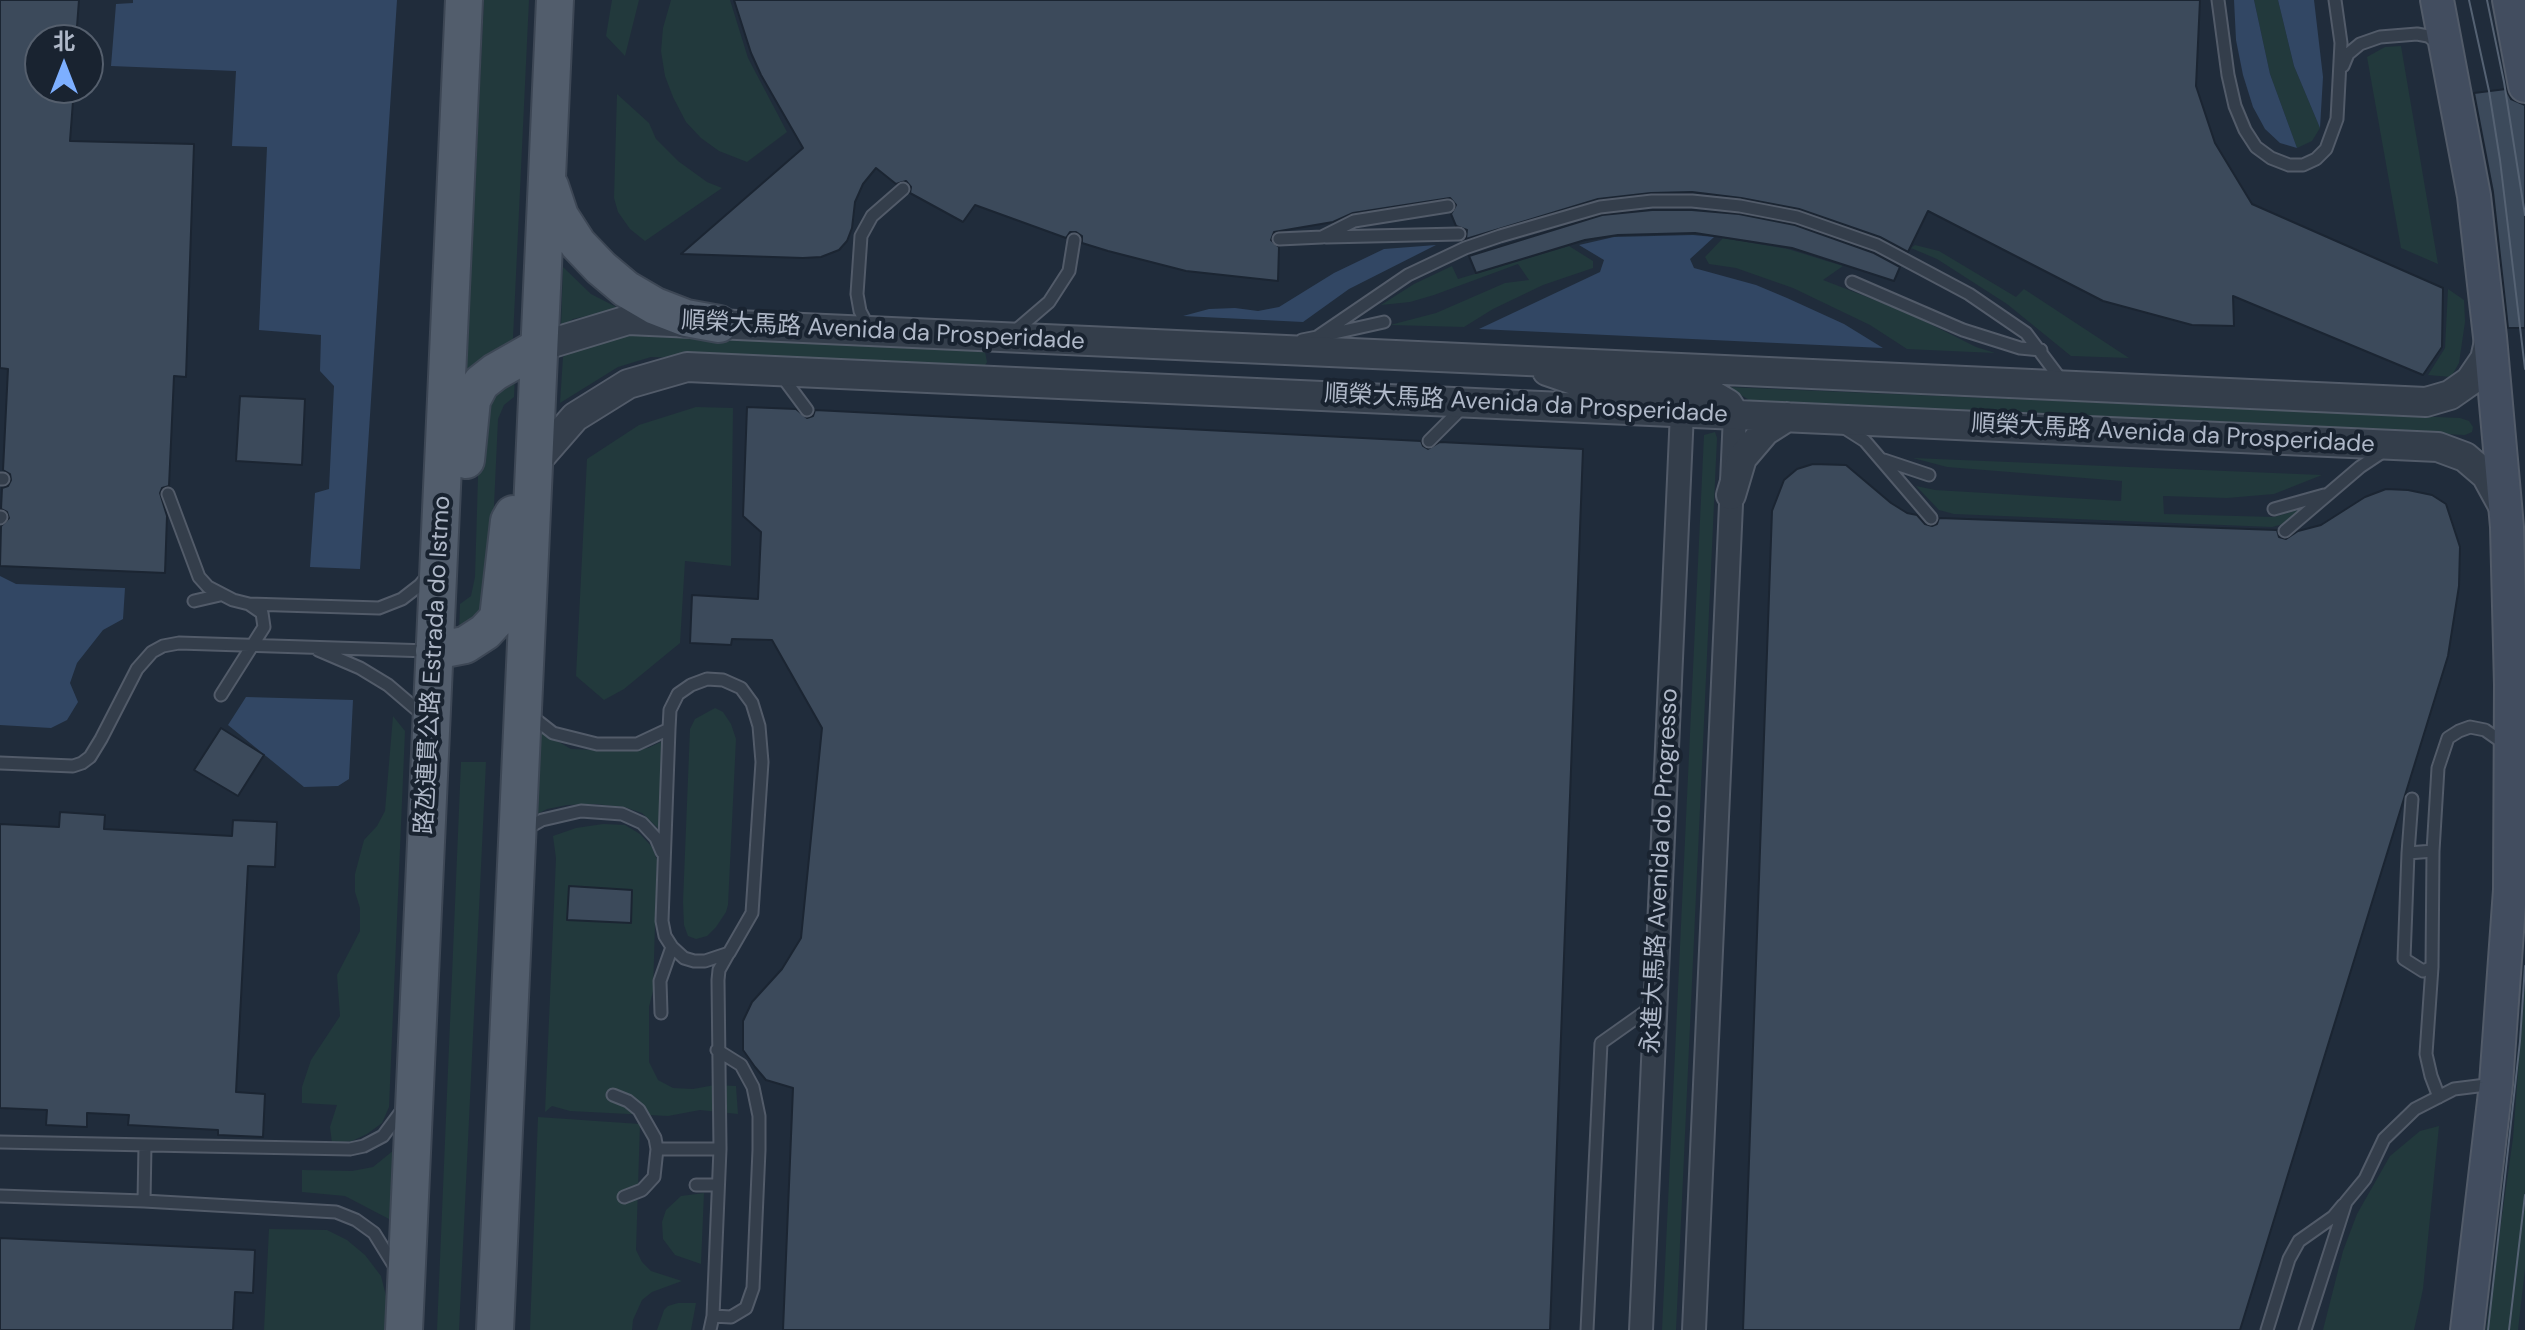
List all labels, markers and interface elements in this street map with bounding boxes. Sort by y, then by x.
north arrow [24,24,104,104]
text: 北 [53,27,75,56]
street label: 順榮大馬路 Avenida da Prosperidade [681,307,1085,357]
street label: 順榮大馬路 Avenida da Prosperidade [1324,380,1728,430]
street label: 順榮大馬路 Avenida da Prosperidade [1971,410,2375,460]
street label: 路氹連貫公路 Estrada do Istmo [411,495,457,835]
street label: 永進大馬路 Avenida do Progresso [1637,687,1685,1055]

